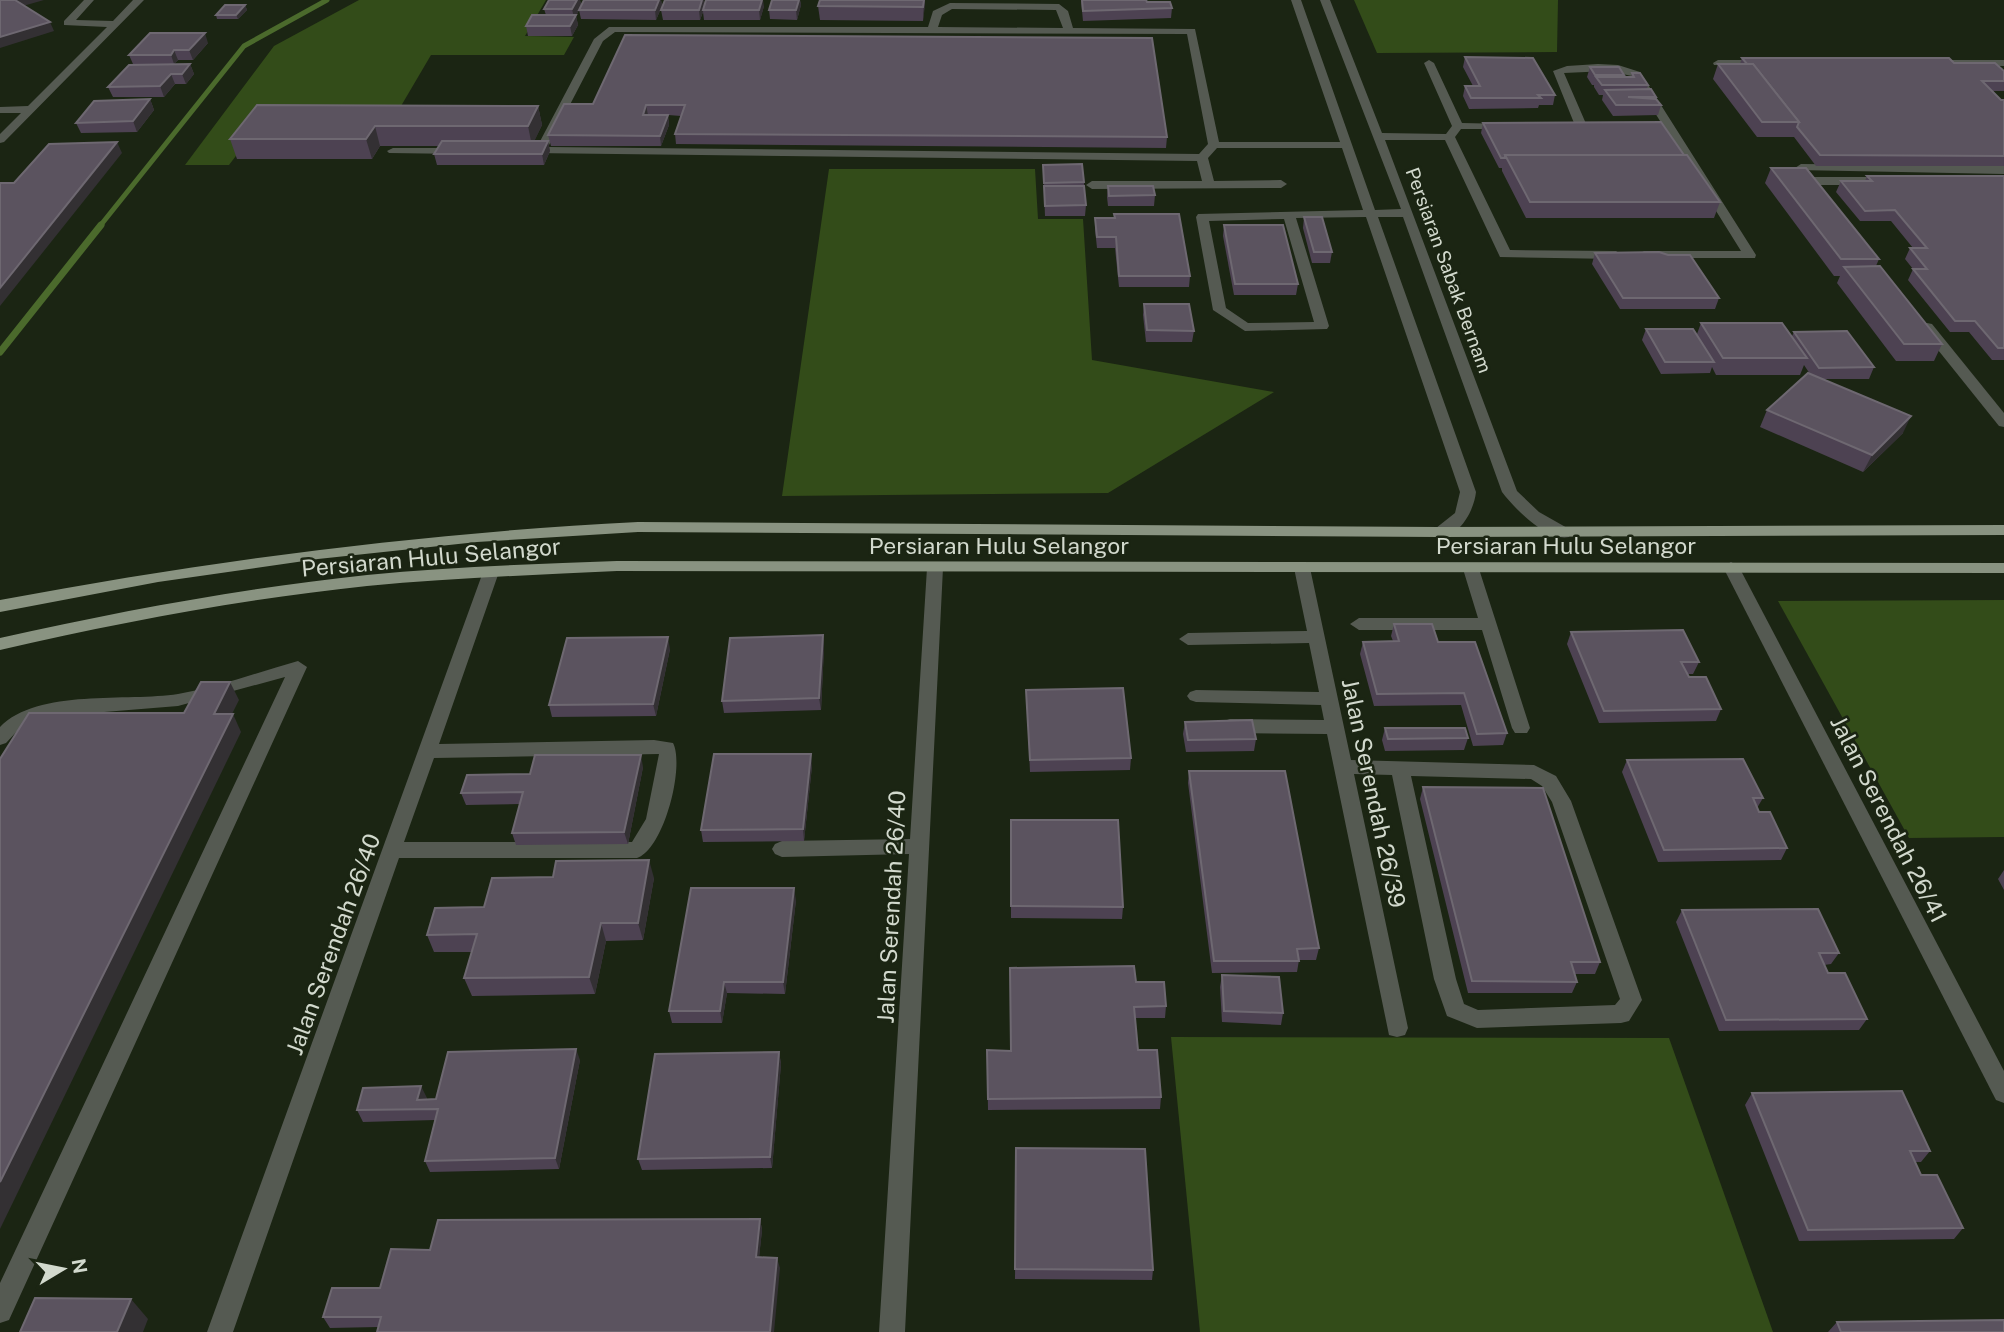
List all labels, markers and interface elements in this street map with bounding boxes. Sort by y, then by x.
street label: Persiaran Sabak Bernam [1402,164,1496,376]
street label: Persiaran Hulu Selangor [300,532,562,582]
street label: Persiaran Hulu Selangor [869,532,1129,559]
street label: Persiaran Hulu Selangor [1436,532,1696,559]
street label: Jalan Serendah 26/39 [1336,676,1412,910]
street label: Jalan Serendah 26/41 [1825,711,1953,927]
street label: Jalan Serendah 26/40 [871,790,911,1024]
street label: Jalan Serendah 26/40 [280,830,386,1058]
north arrow [28,1234,98,1304]
text: N [68,1257,92,1275]

